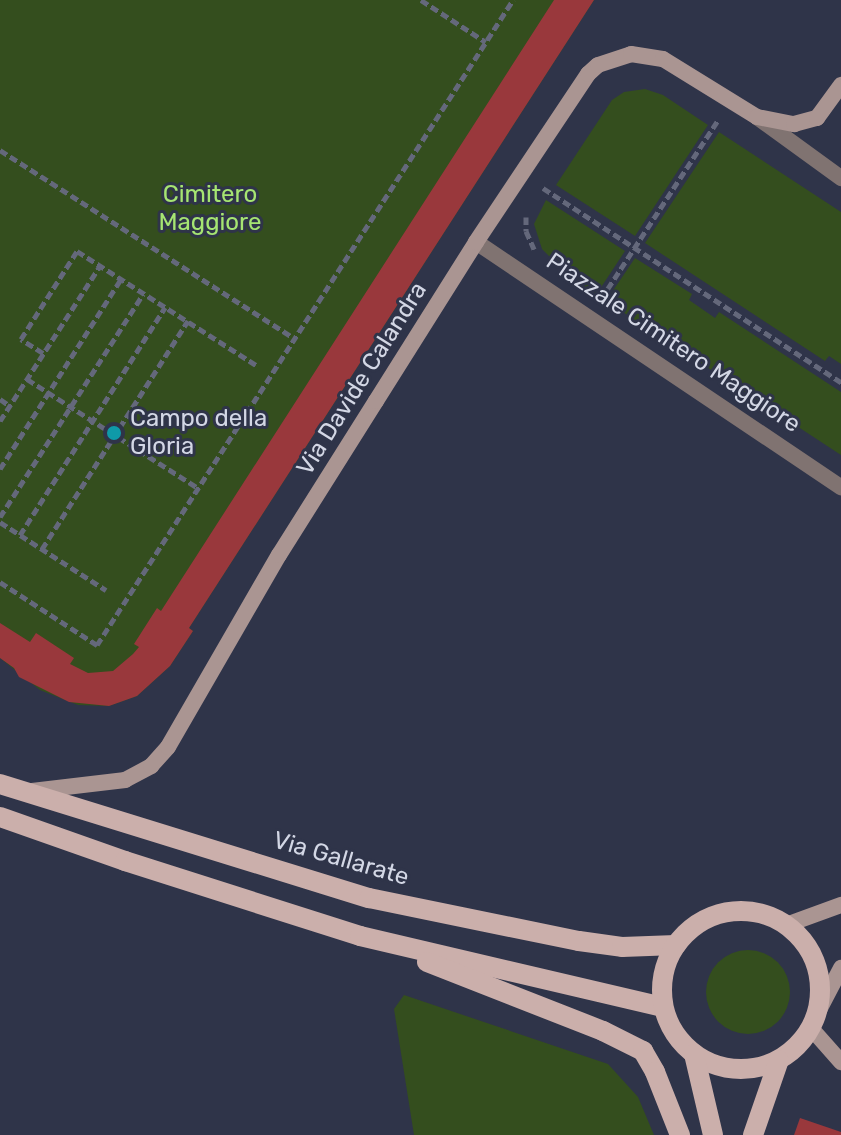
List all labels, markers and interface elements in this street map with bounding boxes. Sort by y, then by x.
park label: Cimitero Maggiore [159,181,261,237]
street label: Piazzale Cimitero Maggiore [540,247,806,439]
street label: Via Davide Calandra [291,277,433,481]
place label: Campo della Gloria [130,405,267,461]
marker: Campo della Gloria [105,424,123,442]
street label: Via Gallarate [270,826,412,892]

